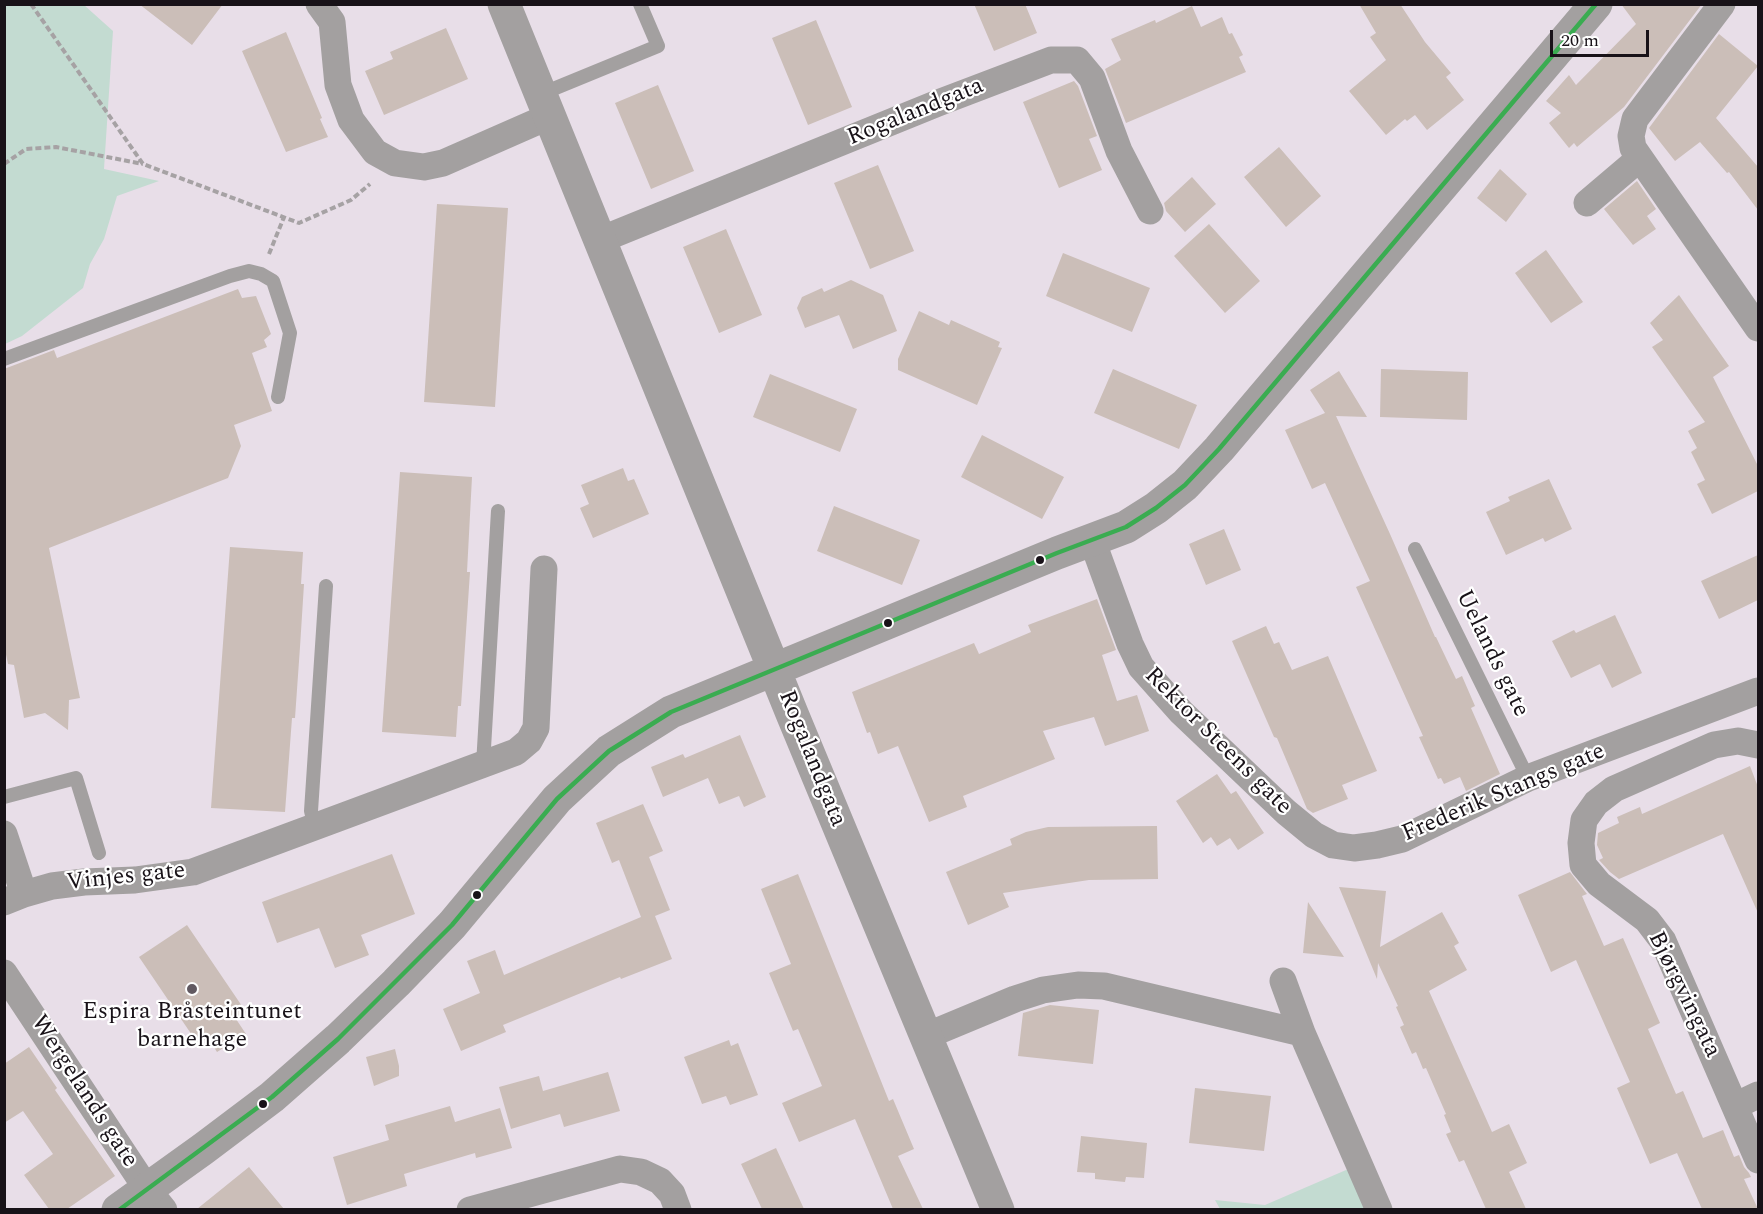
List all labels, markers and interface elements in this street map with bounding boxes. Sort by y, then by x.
scale bar [1553,18,1652,56]
text: 20 m [1561,27,1599,54]
street label: Rogalandgata [844,73,988,153]
unlabelled marker [1034,554,1046,566]
street label: Uelands gate [1448,586,1534,722]
unlabelled marker [882,617,894,629]
street label: Rektor Steens gate [1137,662,1297,822]
street label: Rogalandgata [771,687,851,831]
street label: Frederik Stangs gate [1398,738,1610,850]
street label: Vinjes gate [65,857,187,899]
unlabelled marker [471,889,483,901]
street label: Bjørgvingata [1640,927,1726,1063]
marker: Espira Bråsteintunet barnehage [185,982,199,996]
place label: Espira Bråsteintunet barnehage [82,999,302,1055]
street label: Wergelands gate [23,1010,143,1174]
unlabelled marker [257,1098,269,1110]

